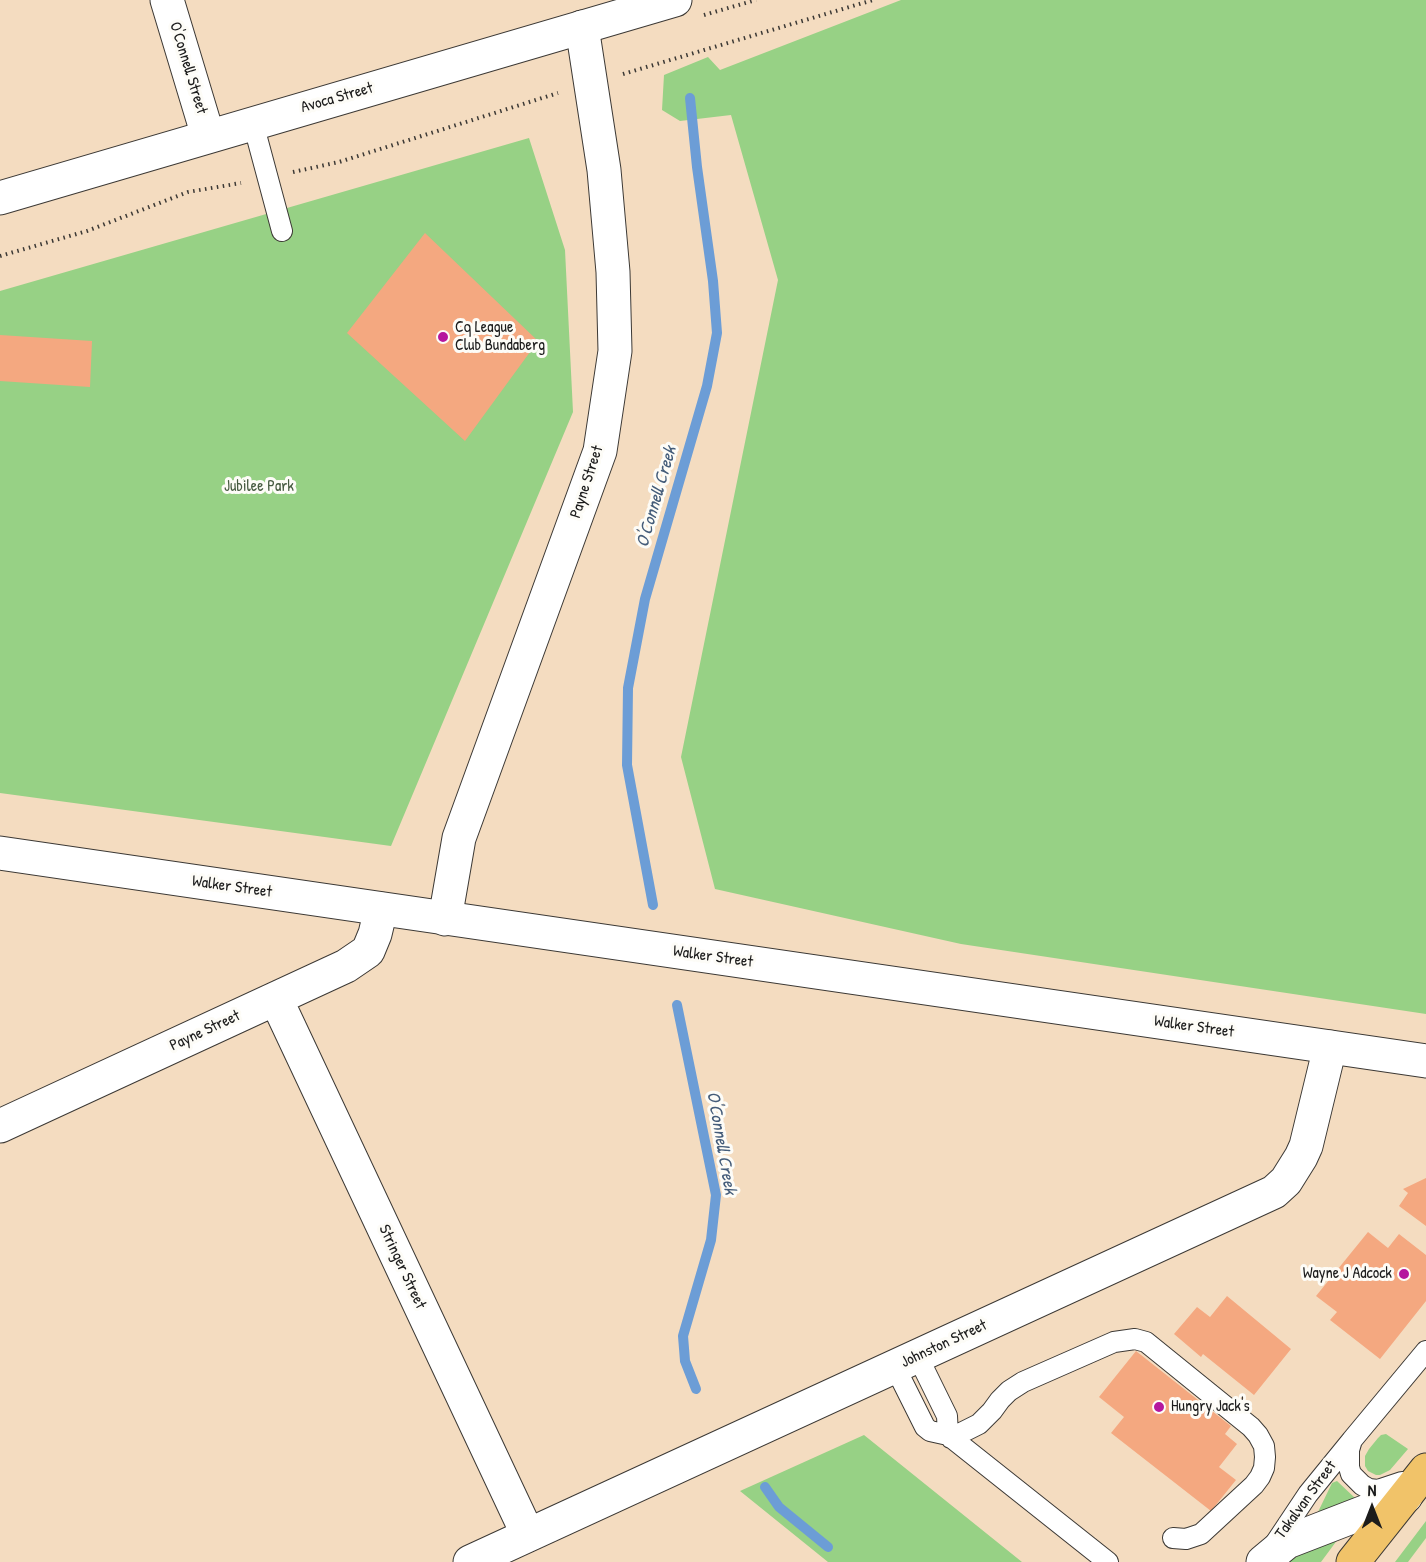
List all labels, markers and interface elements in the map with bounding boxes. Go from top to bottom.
street label: O'Connell Street [165,20,211,116]
street label: Avoca Street [299,79,375,117]
place label: Cq League Club Bundaberg [455,318,545,356]
marker: Cq League Club Bundaberg [436,330,450,344]
street label: Payne Street [566,443,608,521]
water label: O'Connell Creek [632,444,682,550]
park label: Jubilee Park [224,477,294,497]
street label: Walker Street [191,872,273,902]
street label: Walker Street [672,942,754,972]
street label: Payne Street [167,1006,243,1056]
street label: Walker Street [1153,1012,1235,1042]
water label: O'Connell Creek [701,1090,741,1196]
street label: Stringer Street [374,1222,430,1312]
place label: Wayne J Adcock [1303,1264,1392,1284]
marker: Wayne J Adcock [1397,1267,1411,1281]
street label: Johnston Street [898,1316,990,1372]
place label: Hungry Jack's [1171,1397,1250,1417]
marker: Hungry Jack's [1152,1400,1166,1414]
street label: Takalvan Street [1271,1457,1341,1543]
north arrow [1342,1478,1402,1538]
text: N [1368,1479,1376,1501]

